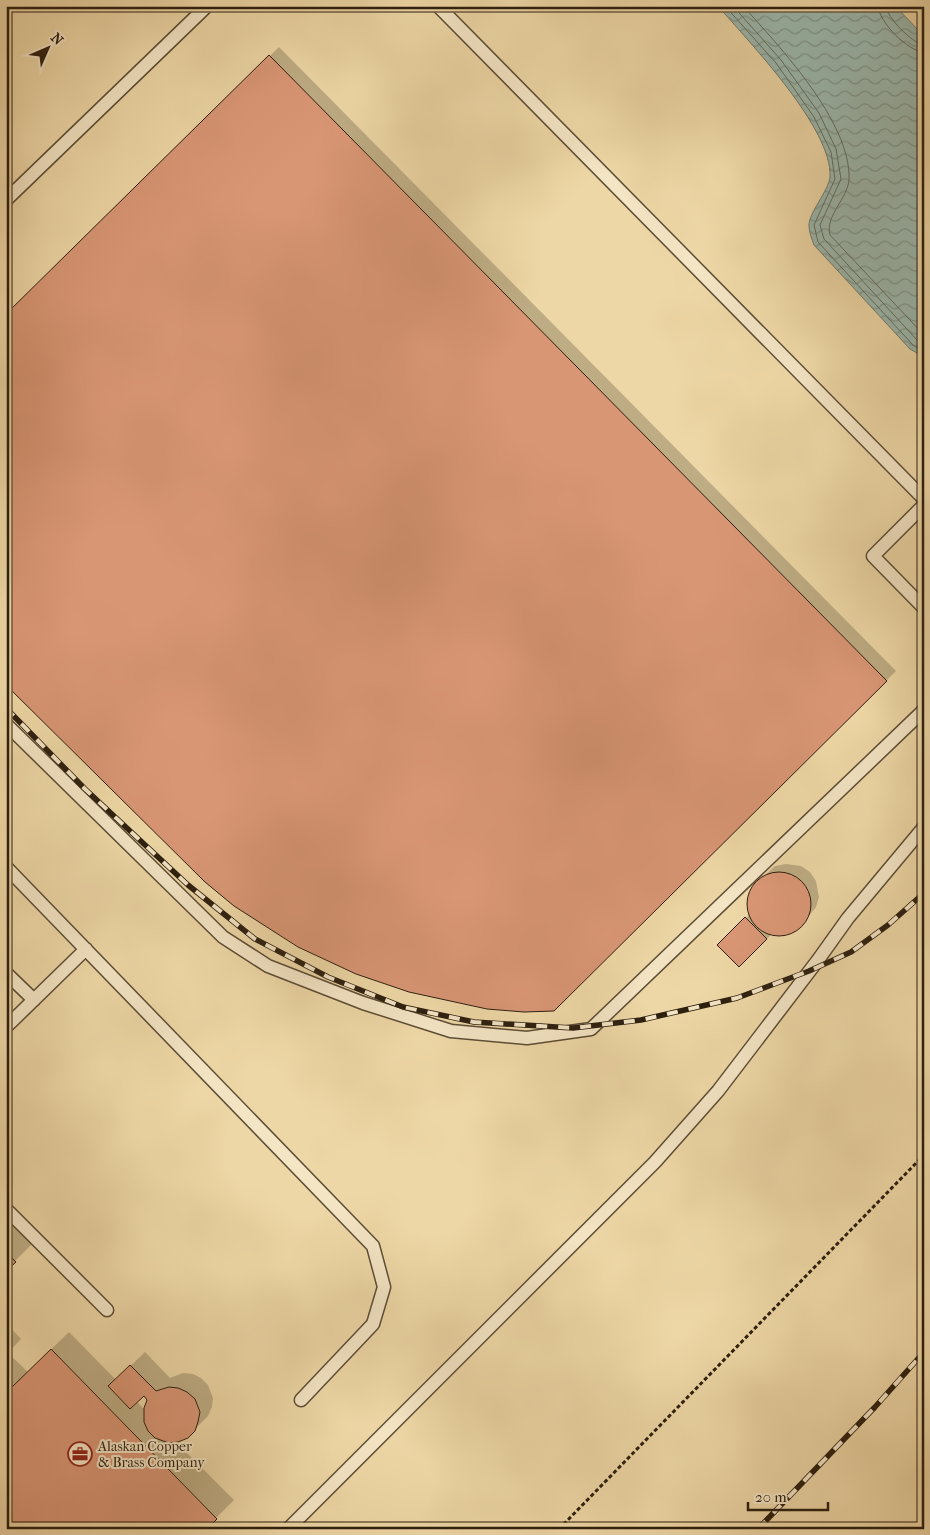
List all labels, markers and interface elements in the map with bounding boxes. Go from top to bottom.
north arrow [22,22,72,72]
text: N [47,29,67,49]
place label: Alaskan Copper & Brass Company [97,1438,205,1471]
office icon: Alaskan Copper & Brass Company [67,1441,93,1467]
scale bar [748,1480,828,1512]
text: 20 m [755,1488,787,1506]

